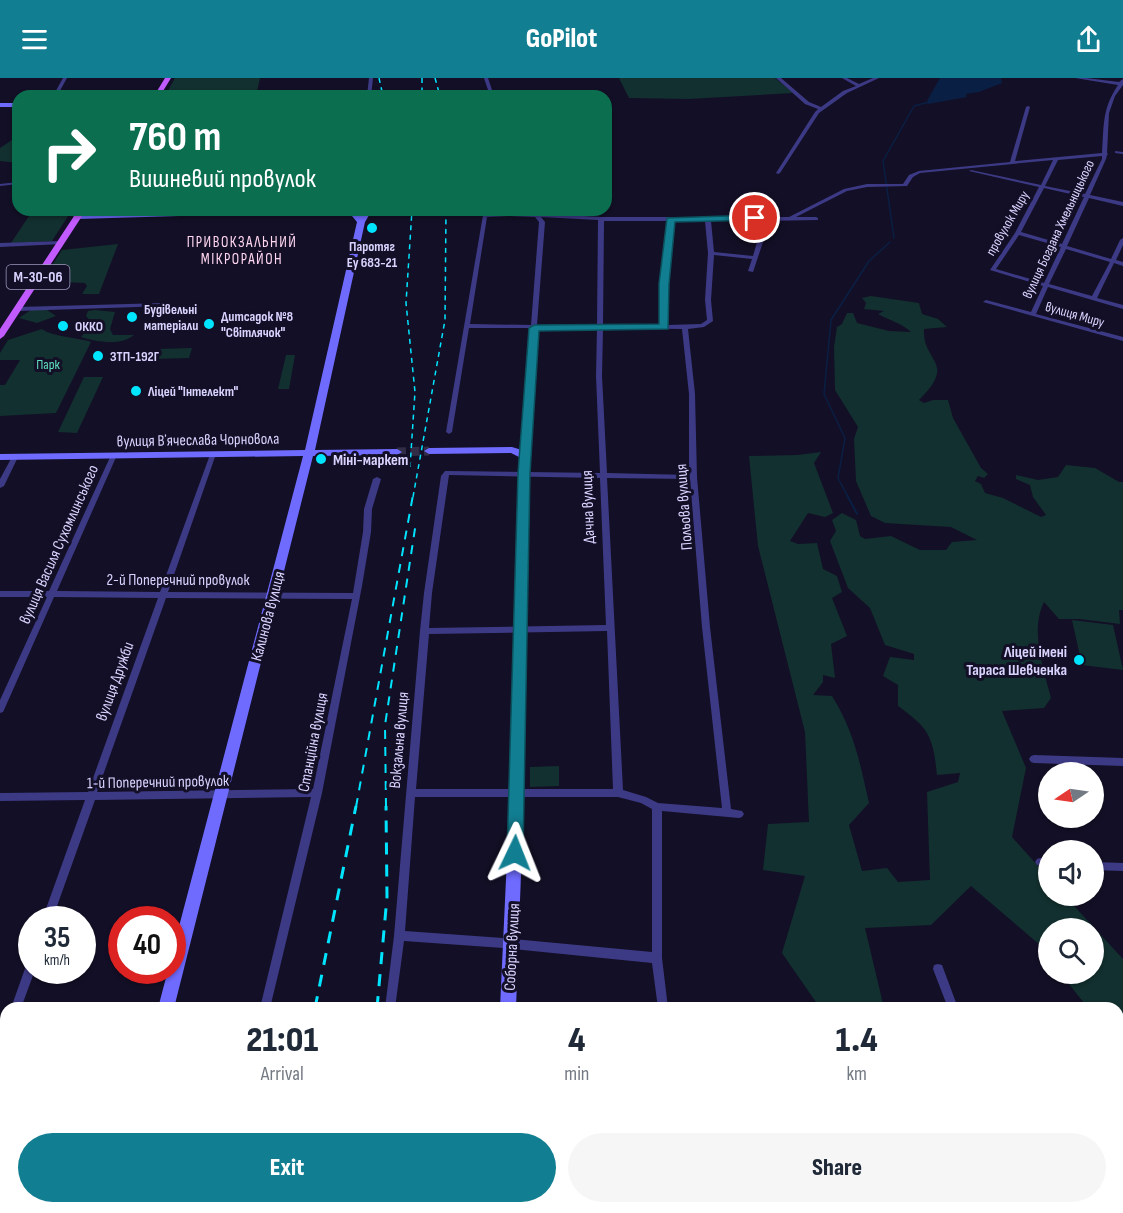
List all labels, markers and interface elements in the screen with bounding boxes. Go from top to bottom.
icon: menu [18,23,51,56]
text: GoPilot [526,23,597,55]
icon: share [1072,23,1105,56]
text: 760 m [129,112,221,163]
icon: right [30,114,108,192]
street label: вулиця Богдана Хмельницького [1019,157,1098,301]
text: Вишневий провулок [129,163,316,195]
street label: провулок Миру [982,187,1033,259]
pin [729,192,780,243]
icon: arrive [738,201,771,234]
marker: Паротяг Еу 683-21 [365,221,379,235]
district label: ПРИВОКЗАЛЬНИЙ МІКРОРАЙОН [187,233,297,269]
place label: Паротяг Еу 683-21 [347,238,398,271]
road number: М-30-06 [6,265,70,289]
street label: вулиця Миру [1043,298,1107,331]
place label: Будівельні матеріали [144,301,198,334]
place label: Дитсадок №8 "Світлячок" [221,308,294,341]
marker: Будівельні матеріали [125,310,139,324]
marker: Дитсадок №8 "Світлячок" [202,317,216,331]
place label: ОККО [75,318,103,335]
marker: ОККО [56,319,70,333]
place label: ЗТП-192Г [110,348,160,365]
marker: ЗТП-192Г [91,349,105,363]
park label: Парк [36,356,60,373]
place label: Ліцей "Інтелект" [147,383,239,400]
marker: Ліцей "Інтелект" [129,384,143,398]
street label: вулиця Вʼячеслава Чорновола [117,430,279,451]
place label: Міні-маркет [333,451,408,470]
marker: Міні-маркет [314,452,328,466]
street label: вулиця Василя Сухомлинського [16,462,103,627]
street label: Польова вулиця [672,463,697,551]
street label: Дачна вулиця [578,470,599,544]
street label: Калинова вулиця [247,569,290,663]
street label: 2-й Поперечний провулок [106,571,250,590]
street label: вулиця Дружби [92,639,139,724]
place label: Ліцей імені Тараса Шевченка [966,643,1067,680]
marker: Ліцей імені Тараса Шевченка [1072,653,1086,667]
street label: Станційна вулиця [295,691,332,793]
street label: Вокзальна вулиця [386,691,413,789]
north arrow [1038,762,1104,828]
map controls [1038,762,1104,984]
street label: 1-й Поперечний провулок [87,772,230,793]
position arrow [483,821,547,885]
button: sound [1038,840,1104,906]
street label: Соборна вулиця [501,903,524,991]
speed limit sign: 40 [108,906,186,984]
button: search [1038,918,1104,984]
text: 35 [44,920,70,956]
text: km/h [44,951,70,970]
text: 21:01 [246,1019,318,1062]
text: 4 [568,1019,586,1062]
text: 1.4 [836,1019,878,1062]
text: Arrival [261,1062,304,1086]
text: min [564,1062,589,1086]
text: km [846,1062,867,1086]
button: Exit [18,1133,556,1202]
button: Share [568,1133,1106,1202]

